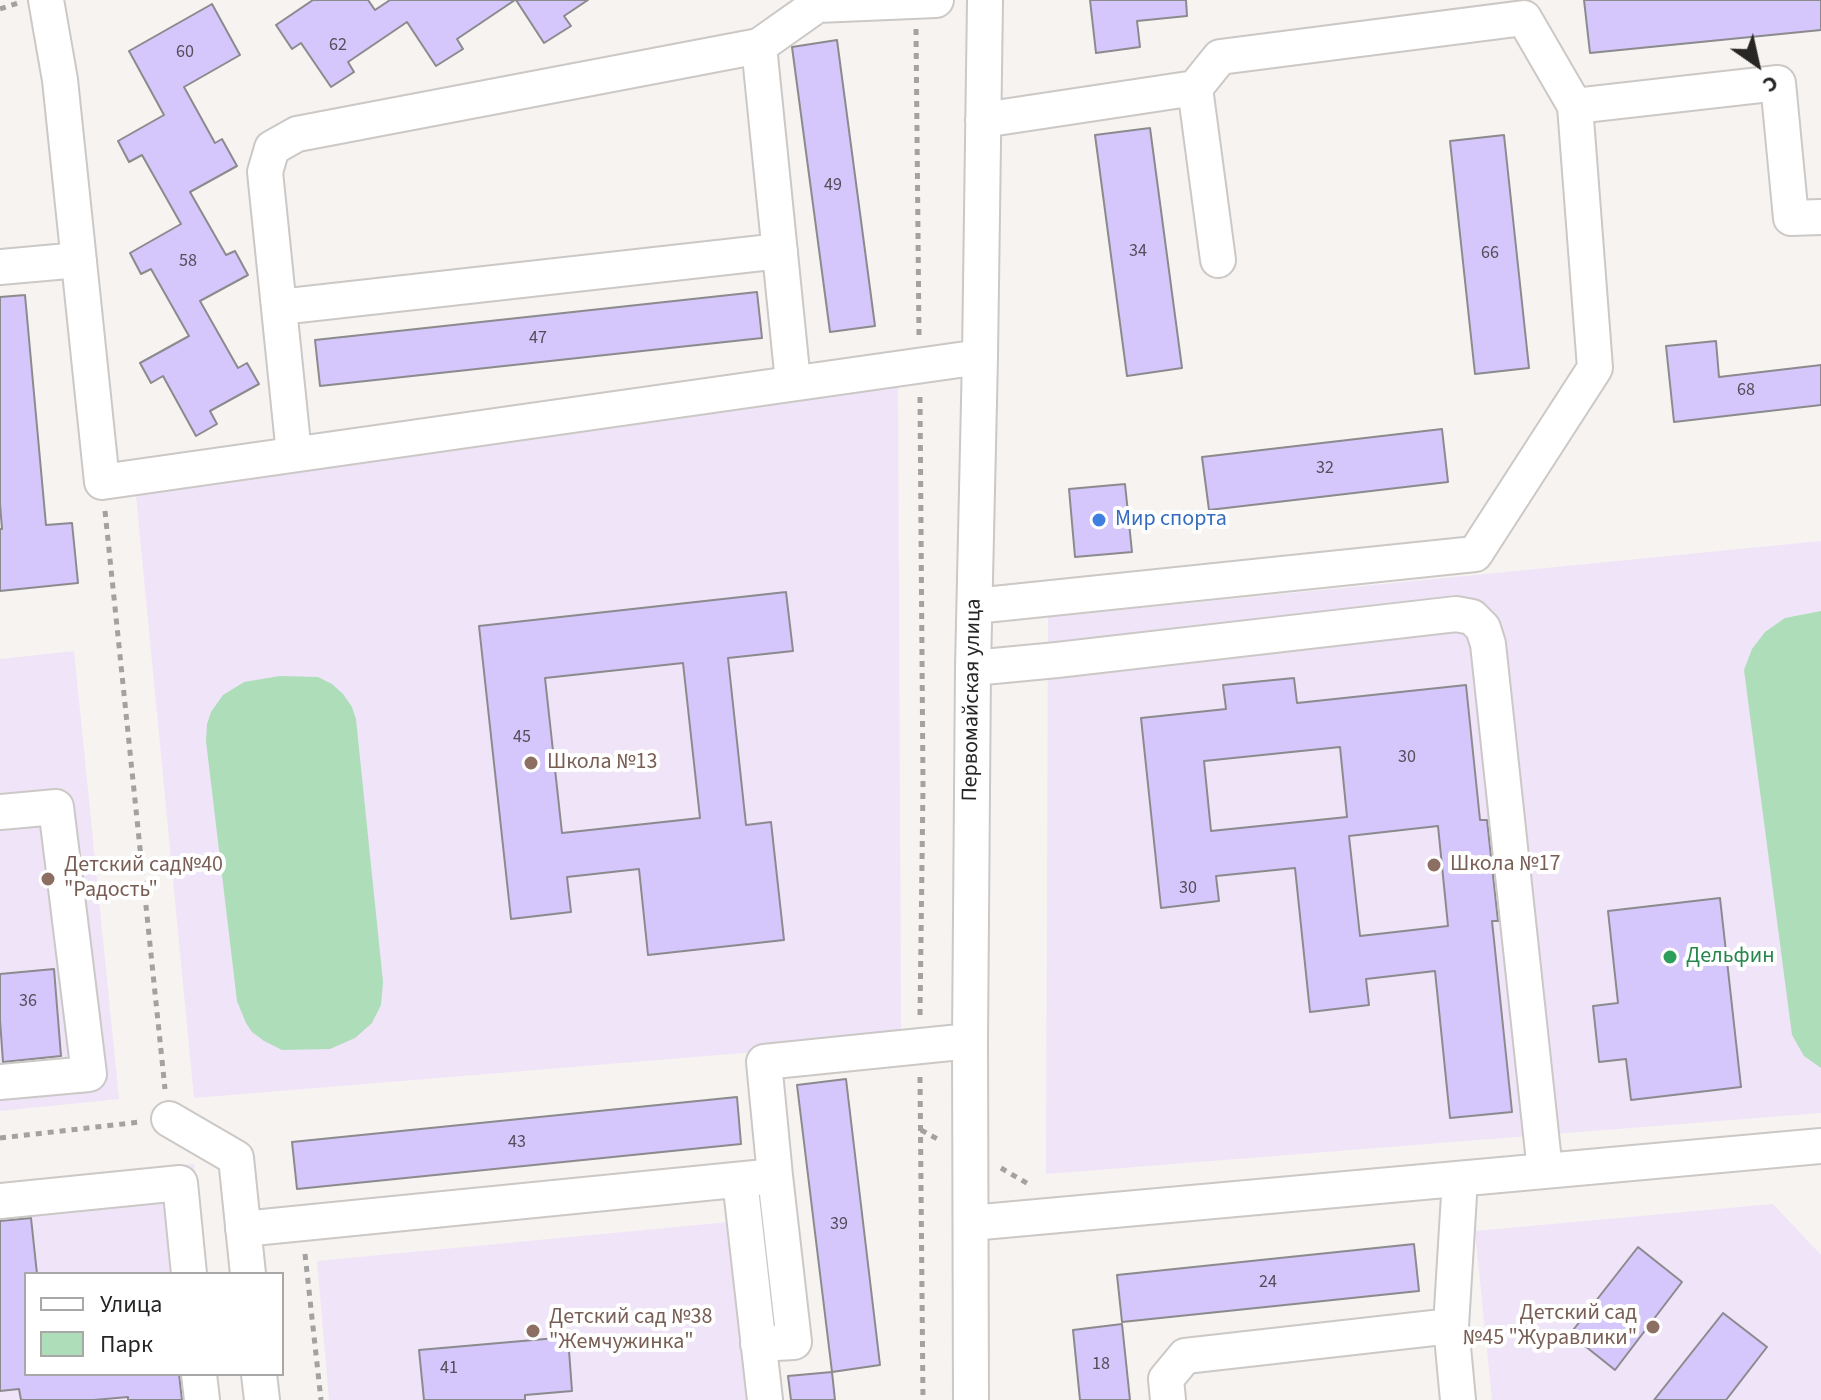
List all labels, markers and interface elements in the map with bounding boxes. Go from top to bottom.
north arrow [1717,24,1797,104]
house number: 62 [329,35,347,57]
house number: 60 [176,42,194,64]
text: С [1756,67,1785,101]
house number: 49 [824,175,842,197]
house number: 34 [1129,241,1147,263]
house number: 66 [1481,243,1499,265]
house number: 58 [179,251,197,273]
house number: 47 [529,328,547,350]
house number: 68 [1737,380,1755,402]
house number: 32 [1316,458,1334,480]
place label: Мир спорта [1115,507,1227,533]
marker: Мир спорта [1090,511,1108,529]
street label: Первомайская улица [958,598,988,802]
house number: 45 [513,727,531,749]
house number: 30 [1398,747,1416,769]
place label: Школа №13 [547,750,657,776]
marker: Школа №13 [522,754,540,772]
place label: Школа №17 [1450,852,1560,878]
place label: Детский сад№40 "Радость" [64,853,223,904]
marker: Школа №17 [1425,856,1443,874]
marker: Детский сад№40 "Радость" [39,870,57,888]
house number: 30 [1179,878,1197,900]
place label: Дельфин [1686,944,1775,970]
marker: Дельфин [1661,948,1679,966]
house number: 36 [19,991,37,1013]
house number: 43 [508,1132,526,1154]
house number: 39 [830,1214,848,1236]
legend [24,1272,284,1376]
house number: 24 [1259,1272,1277,1294]
text: Улица [100,1287,162,1322]
place label: Детский сад №45 "Журавлики" [1463,1301,1637,1352]
place label: Детский сад №38 "Жемчужинка" [549,1305,712,1356]
marker: Детский сад №45 "Журавлики" [1644,1318,1662,1336]
marker: Детский сад №38 "Жемчужинка" [524,1322,542,1340]
text: Парк [100,1327,153,1362]
house number: 18 [1092,1354,1110,1376]
house number: 41 [440,1358,458,1380]

